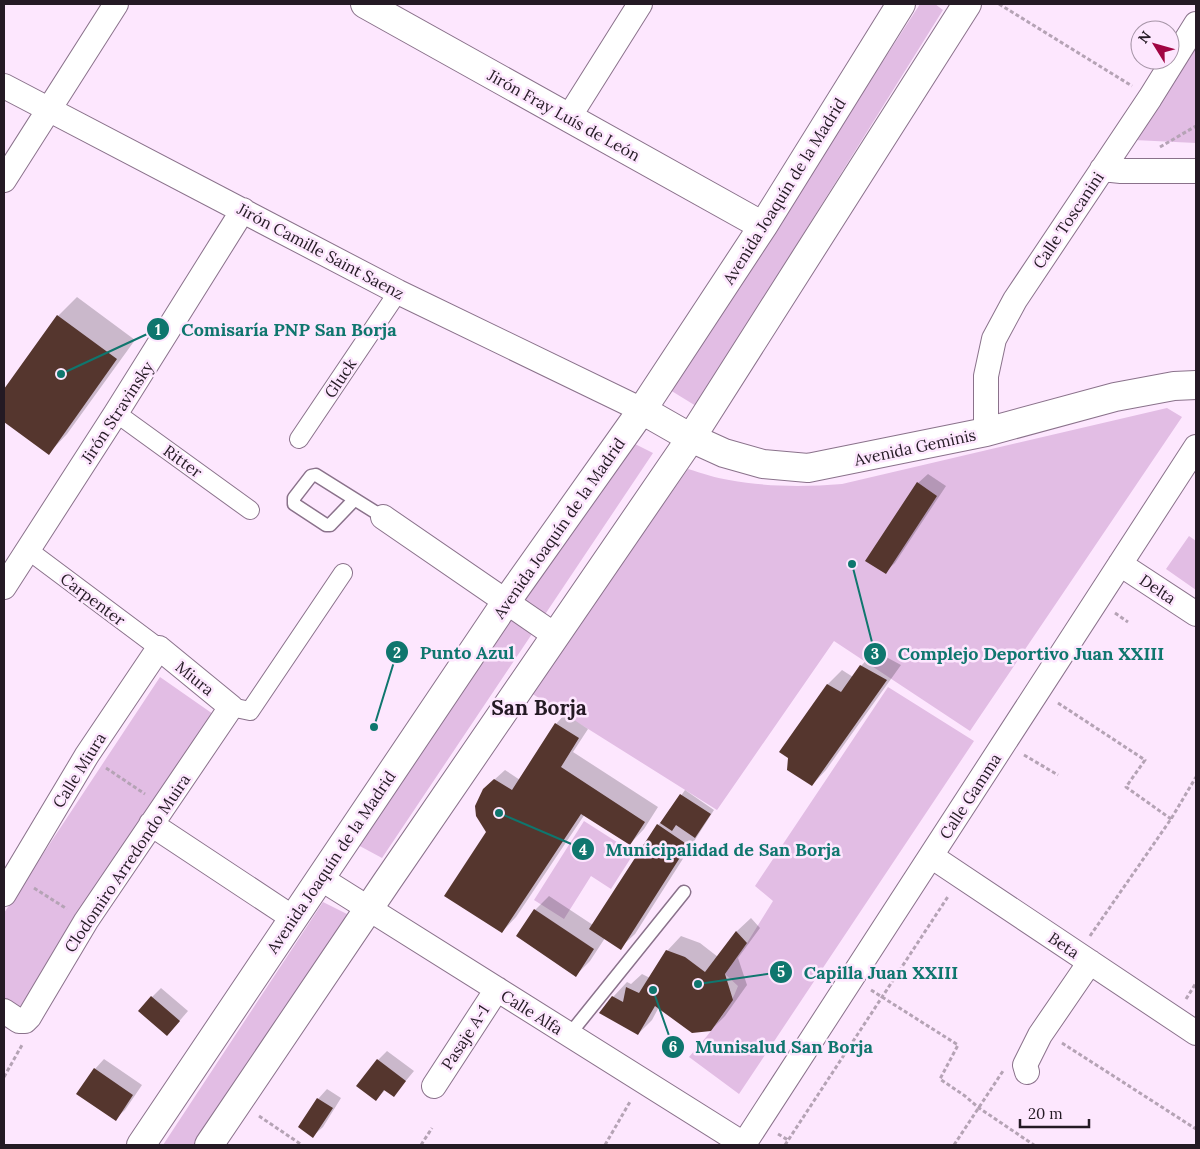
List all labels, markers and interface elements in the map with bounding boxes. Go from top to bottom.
north arrow [1130,20,1180,70]
text: N [1134,27,1155,47]
street label: Jirón Fray Luís de León [483,64,644,165]
street label: Avenida Joaquín de la Madrid [718,94,850,289]
street label: Calle Toscanini [1028,168,1108,272]
street label: Jirón Camille Saint Saenz [233,198,408,304]
callout: Comisaría PNP San Borja [146,313,406,346]
text: Comisaría PNP San Borja [181,318,397,341]
text: 1 [155,320,161,339]
street label: Gluck [320,354,361,401]
street label: Jirón Stravinsky [76,357,158,468]
street label: Avenida Geminis [851,424,978,470]
street label: Avenida Joaquín de la Madrid [488,433,629,623]
street label: Ritter [160,440,206,482]
street label: Carpenter [57,568,129,630]
street label: Delta [1136,570,1180,608]
callout: Punto Azul [384,636,524,669]
callout: Complejo Deportivo Juan XXIII [862,637,1174,670]
text: Punto Azul [420,641,515,664]
text: Complejo Deportivo Juan XXIII [898,642,1164,665]
text: 2 [393,643,401,662]
text: 3 [871,644,879,663]
street label: Miura [172,656,218,700]
district label: San Borja [491,694,587,721]
street label: Calle Miura [48,729,110,811]
street label: Calle Gamma [935,749,1005,843]
street label: Avenida Joaquín de la Madrid [262,767,400,958]
street label: Clodomiro Arredondo Muira [60,770,194,956]
callout: Municipalidad de San Borja [570,833,851,866]
text: Municipalidad de San Borja [605,838,841,861]
text: 4 [579,840,587,859]
street label: Beta [1045,927,1083,963]
callout: Capilla Juan XXIII [769,956,968,989]
text: Capilla Juan XXIII [804,961,958,984]
text: 5 [777,962,785,981]
street label: Calle Alfa [497,985,567,1039]
street label: Pasaje A-1 [437,1001,493,1073]
callout: Munisalud San Borja [660,1030,883,1063]
text: Munisalud San Borja [695,1035,874,1058]
text: 6 [669,1037,677,1056]
scale bar [1020,1096,1089,1128]
text: 20 m [1028,1104,1063,1123]

